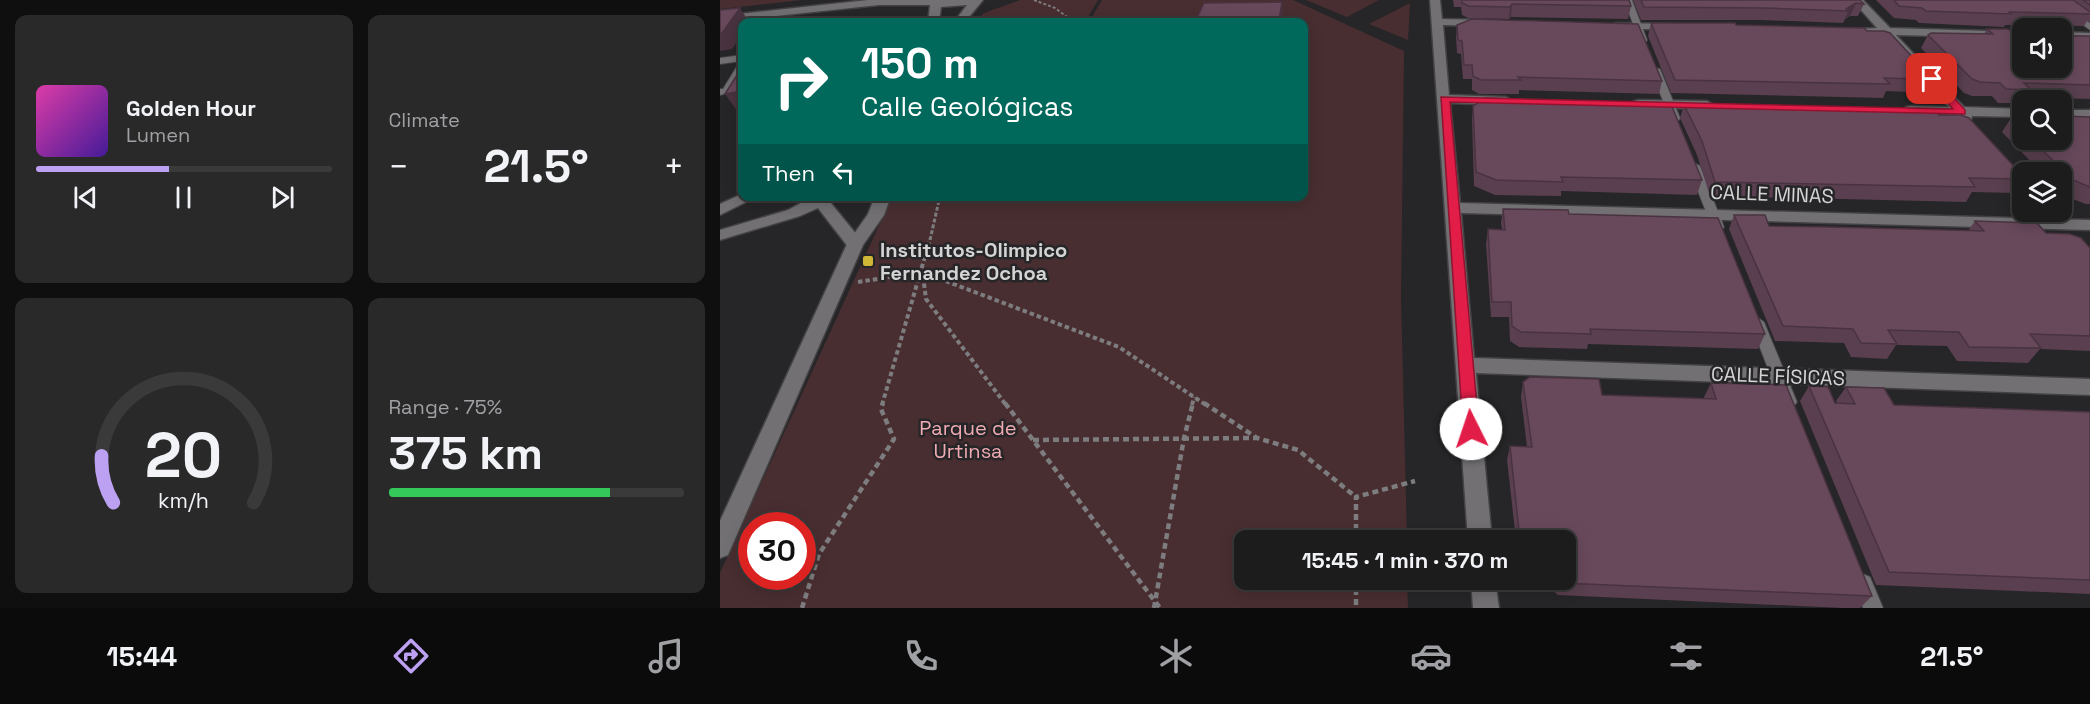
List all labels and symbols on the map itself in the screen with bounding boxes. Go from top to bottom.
pin [1906,53,1957,104]
street label: CALLE MINAS [1710,179,1834,209]
place label: Institutos-Olimpico Fernandez Ochoa [880,237,1067,286]
marker: Institutos-Olimpico Fernandez Ochoa [861,254,875,268]
street label: CALLE FÍSICAS [1711,361,1845,391]
position arrow [1439,397,1503,461]
park label: Parque de Urtinsa [919,415,1017,464]
speed limit sign: 30 [738,512,816,590]

